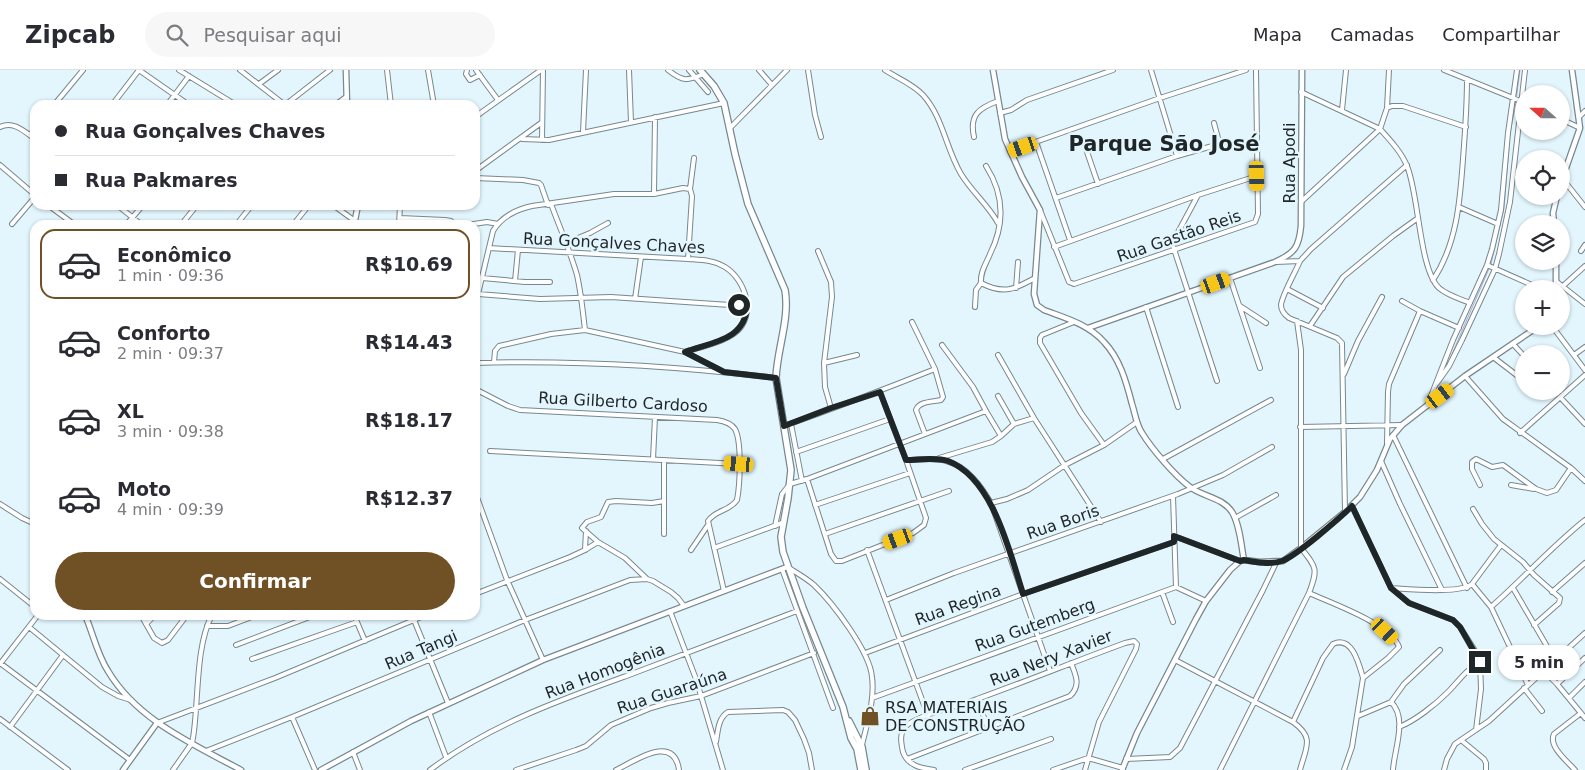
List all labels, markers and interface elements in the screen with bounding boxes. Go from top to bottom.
search box [145,12,495,57]
text: Zipcab [25,21,115,49]
icon: search [163,21,191,49]
text: Pesquisar aqui [203,24,342,46]
text: Mapa [1253,24,1302,45]
text: Camadas [1330,24,1414,45]
text: Compartilhar [1442,24,1560,45]
north arrow [1515,85,1570,140]
map controls [1515,85,1570,400]
text: Rua Gonçalves Chaves [85,120,325,142]
street label: Rua Apodi [1280,123,1299,203]
district label: Parque São José [1069,132,1259,156]
car [1006,135,1039,159]
button: locate [1515,150,1570,205]
car [1248,161,1265,191]
text: Rua Pakmares [85,169,238,191]
street label: Rua Gastão Reis [1114,206,1244,266]
button: layers [1515,215,1570,270]
street label: Rua Gonçalves Chaves [522,229,706,257]
icon: car [57,242,102,287]
text: Econômico [117,244,232,266]
text: R$10.69 [365,253,453,275]
text: 1 min · 09:36 [117,266,224,285]
car [1199,271,1232,295]
button: + [1515,280,1570,335]
route start [728,294,750,316]
icon: car [57,320,102,365]
text: Conforto [117,322,210,344]
text: R$14.43 [365,331,453,353]
text: 2 min · 09:37 [117,344,224,363]
button: − [1515,345,1570,400]
car [1423,381,1456,411]
street label: Rua Gilberto Cardoso [538,388,708,416]
icon: car [57,398,102,443]
text: XL [117,400,144,422]
text: R$18.17 [365,409,453,431]
text: 3 min · 09:38 [117,422,224,441]
car [723,455,754,473]
icon: car [57,476,102,521]
text: Moto [117,478,171,500]
text: R$12.37 [365,487,453,509]
text: 4 min · 09:39 [117,500,224,519]
street label: Rua Boris [1024,501,1102,543]
car [881,527,914,551]
button: Confirmar [55,552,455,610]
street label: Rua Regina [912,581,1004,629]
street label: Rua Gutemberg [972,595,1098,655]
car [1368,615,1401,647]
street label: Rua Tangi [382,626,460,674]
street label: Rua Nery Xavier [987,626,1115,690]
street label: Rua Homogênia [542,639,668,703]
callout: 5 min [1498,644,1580,680]
route end [1469,651,1491,673]
text: 5 min [1514,653,1564,672]
street label: Rua Guaraúna [615,664,729,718]
place label: RSA MATERIAIS DE CONSTRUÇÃO [885,698,1025,735]
shop icon: RSA MATERIAIS DE CONSTRUÇÃO [859,705,881,727]

